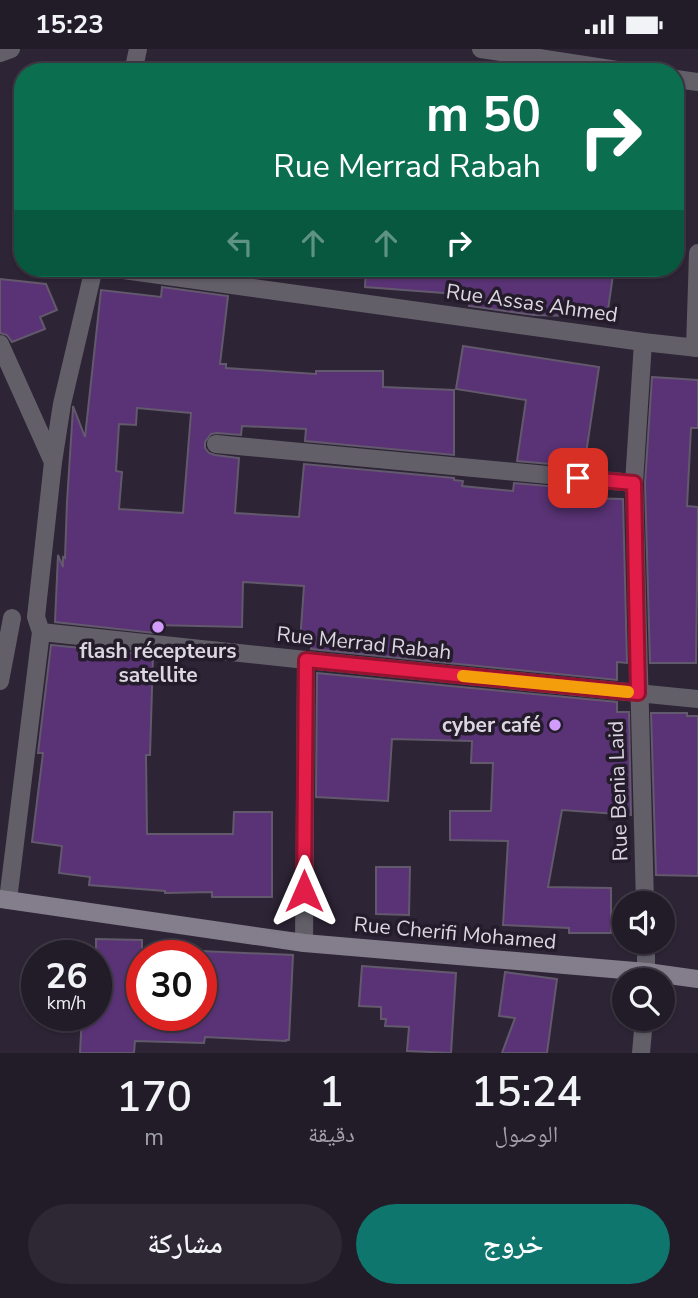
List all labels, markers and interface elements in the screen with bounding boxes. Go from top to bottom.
text: 15:23 [35,7,104,42]
text: 50 m [426,81,541,148]
icon: right [565,91,656,182]
text: Rue Merrad Rabah [273,145,541,188]
icon: left [221,224,259,262]
icon: ahead [294,224,332,262]
icon: ahead [367,224,405,262]
icon: right [440,224,478,262]
street label: Rue Assas Ahmed [444,277,620,329]
pin [548,448,608,508]
icon: arrive [559,459,597,497]
marker: flash récepteurs satellite [150,619,166,635]
street label: Rue Merrad Rabah [275,620,453,666]
place label: flash récepteurs satellite [80,637,236,689]
place label: cyber café [442,711,541,739]
marker: cyber café [547,717,563,733]
street label: Rue Benia Laid [602,720,634,862]
position arrow [267,854,341,928]
map controls [612,891,675,1031]
button: sound [612,891,675,954]
street label: Rue Cherifi Mohamed [353,910,557,956]
speed limit sign: 30 [126,940,217,1031]
text: 26 [45,953,88,1000]
button: search [612,968,675,1031]
text: km/h [47,991,86,1015]
text: 1 [319,1064,344,1121]
text: 15:24 [471,1064,582,1121]
text: 170 [116,1069,192,1126]
text: دقيقة [308,1119,355,1150]
text: الوصول [495,1119,558,1150]
text: m [144,1122,164,1153]
button: مشاركة [28,1204,342,1284]
button: خروج [356,1204,670,1284]

